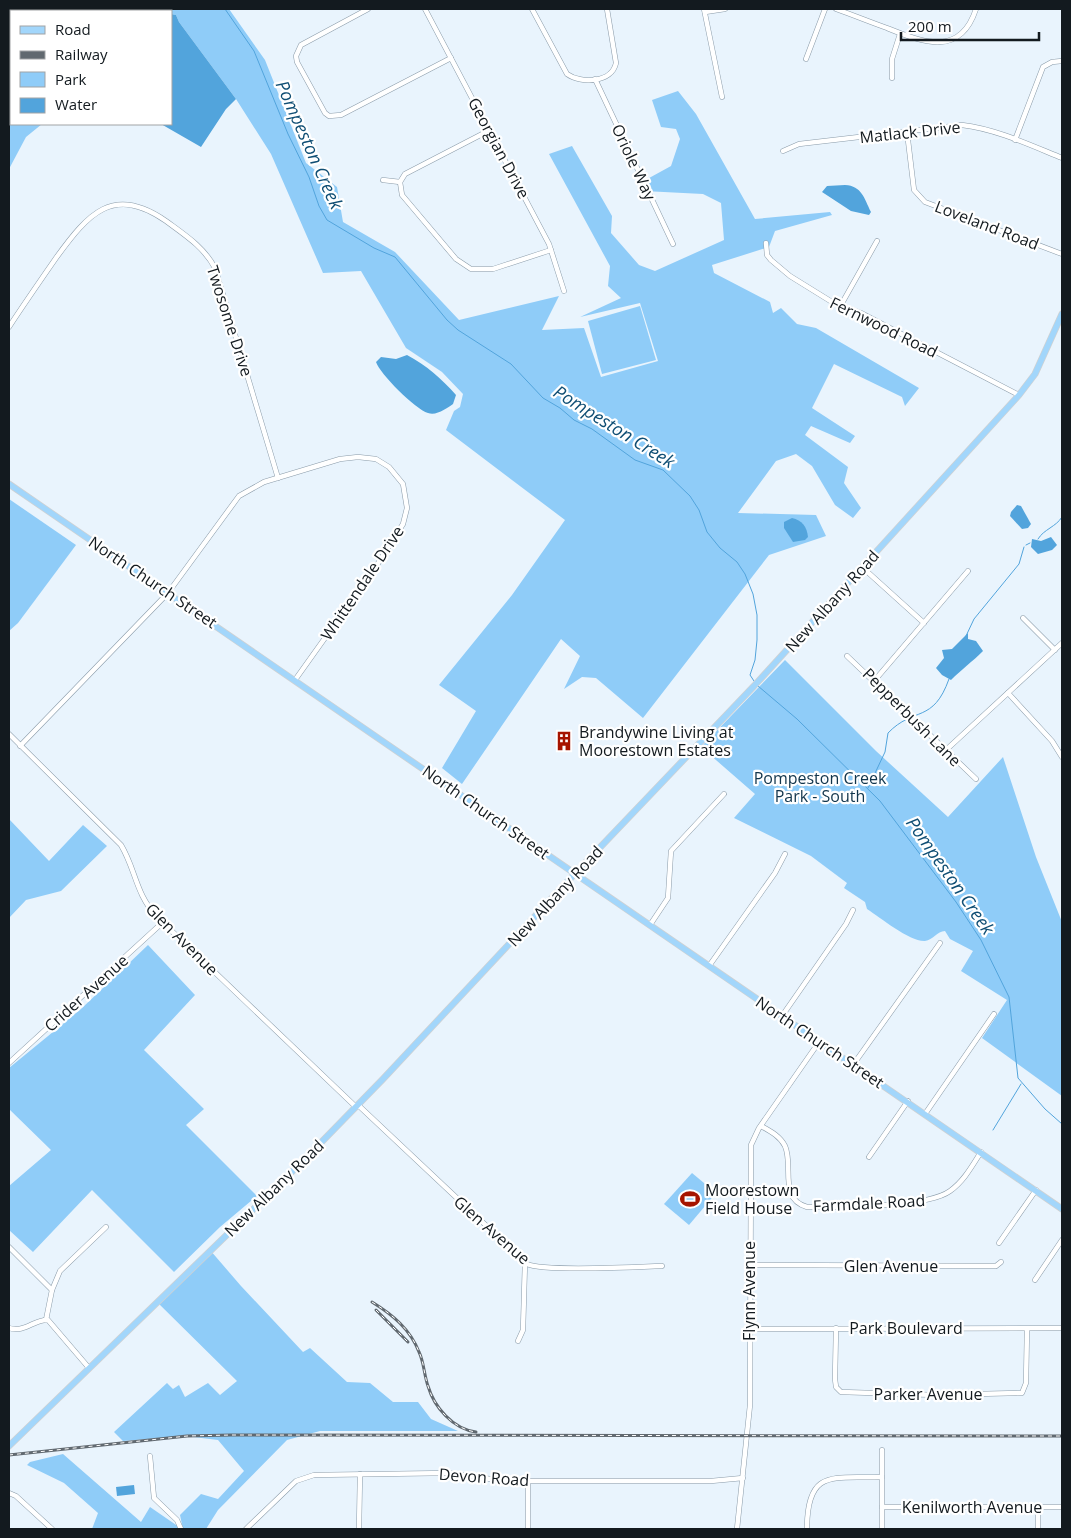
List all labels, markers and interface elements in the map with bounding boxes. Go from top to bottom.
legend [10,10,172,125]
scale bar [901,10,1038,42]
text: 200 m [908,16,952,36]
text: Road [55,19,91,39]
text: Railway [55,44,108,64]
text: Park [55,69,86,89]
water label: Pompeston Creek [271,76,350,214]
text: Water [55,94,97,114]
street label: Georgian Drive [463,94,535,202]
street label: Matlack Drive [858,116,962,148]
street label: Oriole Way [607,120,662,204]
street label: Loveland Road [932,195,1042,255]
street label: Twosome Drive [202,263,258,379]
street label: Fernwood Road [826,291,942,363]
water label: Pompeston Creek [549,379,681,474]
street label: Whittendale Drive [315,521,409,645]
street label: North Church Street [84,531,222,633]
street label: New Albany Road [780,545,884,657]
street label: Pepperbush Lane [858,663,966,771]
place label: Brandywine Living at Moorestown Estates [579,721,734,761]
building icon: Brandywine Living at Moorestown Estates [553,730,575,752]
street label: North Church Street [418,760,554,864]
park label: Pompeston Creek Park - South [754,767,887,807]
water label: Pompeston Creek [901,812,1001,940]
street label: New Albany Road [502,841,608,951]
street label: Glen Avenue [141,898,223,980]
street label: Crider Avenue [39,949,133,1037]
street label: North Church Street [751,991,889,1093]
street label: New Albany Road [219,1135,329,1241]
place label: Moorestown Field House [705,1179,799,1219]
sports icon: Moorestown Field House [679,1188,701,1210]
street label: Farmdale Road [812,1189,926,1217]
street label: Glen Avenue [449,1191,535,1269]
street label: Flynn Avenue [738,1241,760,1341]
street label: Glen Avenue [844,1255,938,1277]
street label: Park Boulevard [849,1317,963,1339]
street label: Parker Avenue [874,1383,982,1405]
street label: Devon Road [438,1463,530,1491]
street label: Kenilworth Avenue [902,1496,1042,1518]

